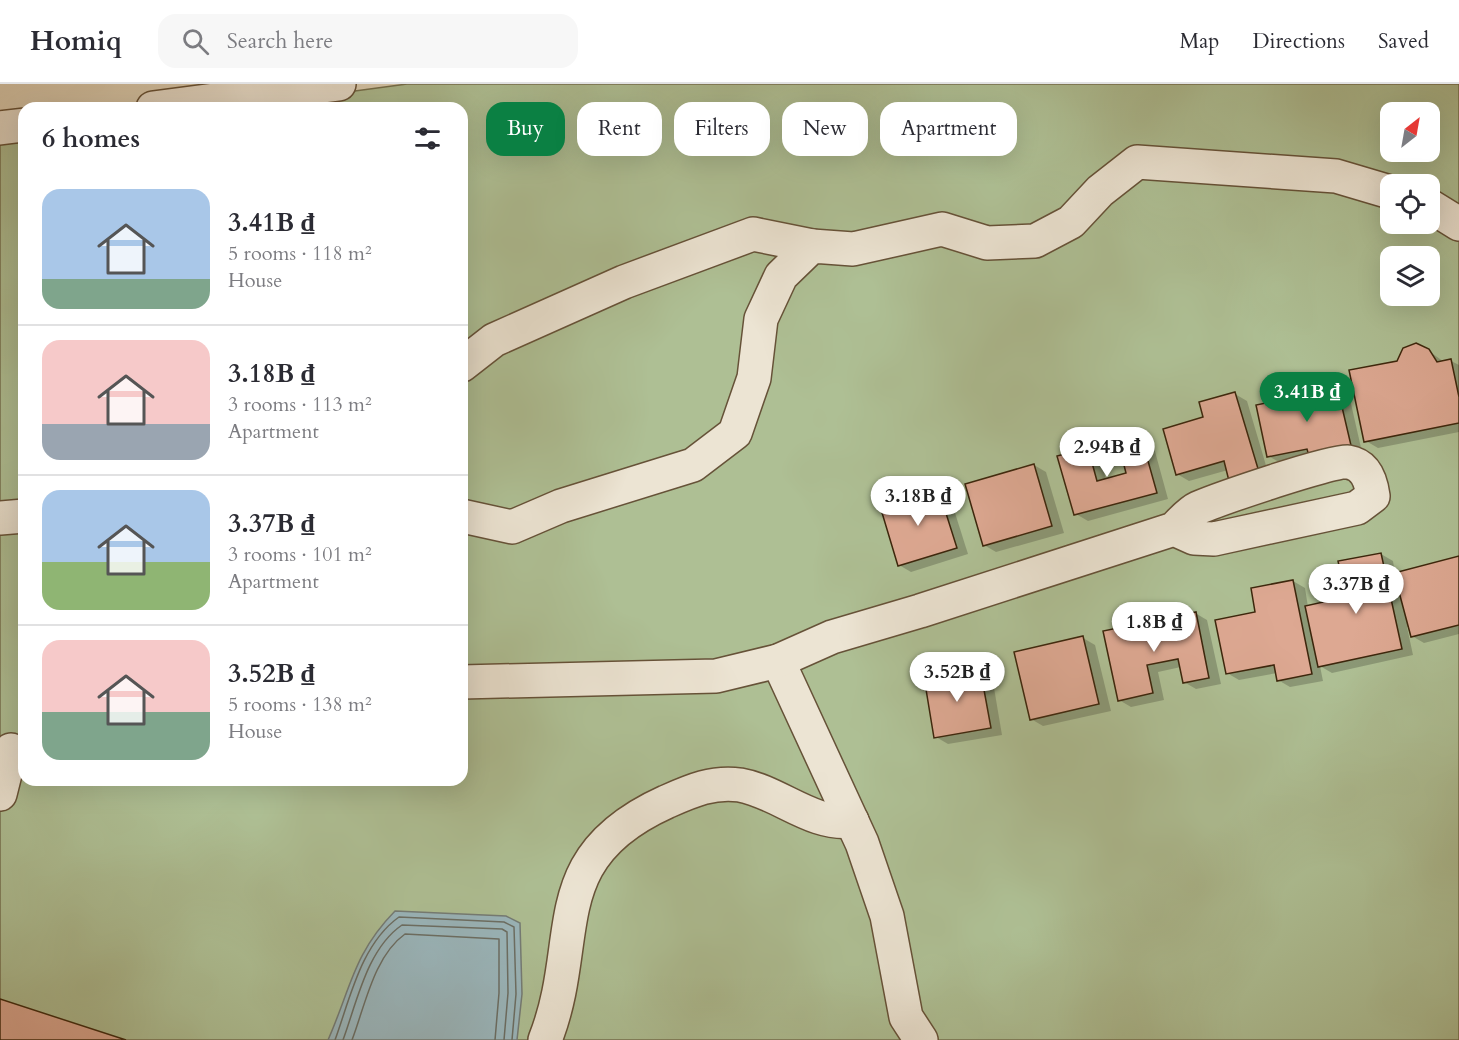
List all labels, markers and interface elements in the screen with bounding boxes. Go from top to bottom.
search box [158,14,578,68]
text: Homiq [30,22,122,60]
icon: search [179,25,212,58]
text: Search here [227,26,333,56]
text: Map [1179,27,1219,56]
text: Directions [1252,27,1345,56]
text: Saved [1378,27,1429,56]
chip: Buy [486,102,565,156]
chip: Rent [577,102,662,156]
chip: Filters [674,102,770,156]
chip: New [782,102,868,156]
chip: Apartment [880,102,1017,156]
north arrow [1380,102,1440,162]
map controls [1380,102,1440,306]
text: 6 homes [42,121,140,156]
icon: filters [411,122,444,155]
button: locate [1380,174,1440,234]
text: 3.41B ₫ [228,205,315,240]
icon: home [90,213,162,285]
text: 5 rooms · 118 m² [228,240,372,267]
button: layers [1380,246,1440,306]
text: House [228,267,282,294]
text: 3.18B ₫ [228,356,315,391]
icon: home [90,364,162,436]
pin: 3.41B ₫ [1252,372,1362,423]
text: 3.41B ₫ [1274,378,1340,405]
text: 3 rooms · 113 m² [228,391,372,418]
text: Apartment [228,418,319,445]
pin: 2.94B ₫ [1052,427,1162,478]
text: 2.94B ₫ [1074,433,1140,460]
pin: 3.18B ₫ [863,476,973,527]
text: 3.18B ₫ [885,482,951,509]
text: 3.37B ₫ [228,506,315,541]
icon: home [90,514,162,586]
text: 3 rooms · 101 m² [228,541,372,568]
pin: 3.37B ₫ [1301,564,1411,615]
text: Apartment [228,568,319,595]
text: 3.37B ₫ [1323,570,1389,597]
pin: 1.8B ₫ [1105,602,1203,653]
text: 1.8B ₫ [1126,608,1182,635]
pin: 3.52B ₫ [902,652,1012,703]
text: 3.52B ₫ [228,656,315,691]
text: 3.52B ₫ [924,658,990,685]
icon: home [90,664,162,736]
text: 5 rooms · 138 m² [228,691,372,718]
text: House [228,718,282,745]

